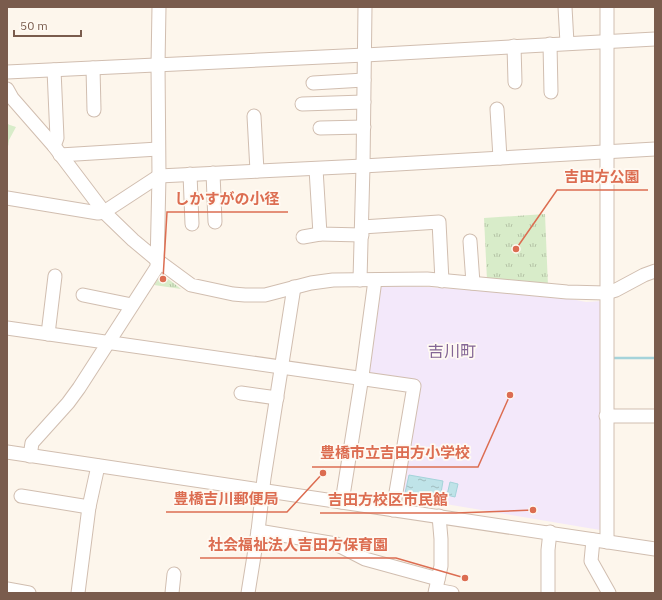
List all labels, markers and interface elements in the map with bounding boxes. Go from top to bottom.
scale bar [14,12,81,38]
text: 50 m [20,18,48,33]
callout: 吉田方公園 [557,163,648,190]
text: 吉田方公園 [564,167,640,186]
callout: しかすがの小径 [167,185,288,212]
text: しかすがの小径 [174,189,280,208]
district label: 吉川町 [428,341,476,361]
callout: 豊橋市立吉田方小学校 [312,440,478,467]
text: 豊橋市立吉田方小学校 [320,443,470,462]
callout: 豊橋吉川郵便局 [166,485,287,512]
callout: 吉田方校区市民館 [320,486,456,513]
text: 豊橋吉川郵便局 [173,489,279,508]
text: 吉田方校区市民館 [328,490,448,509]
callout: 社会福祉法人吉田方保育園 [200,531,396,558]
text: 社会福祉法人吉田方保育園 [208,535,388,554]

